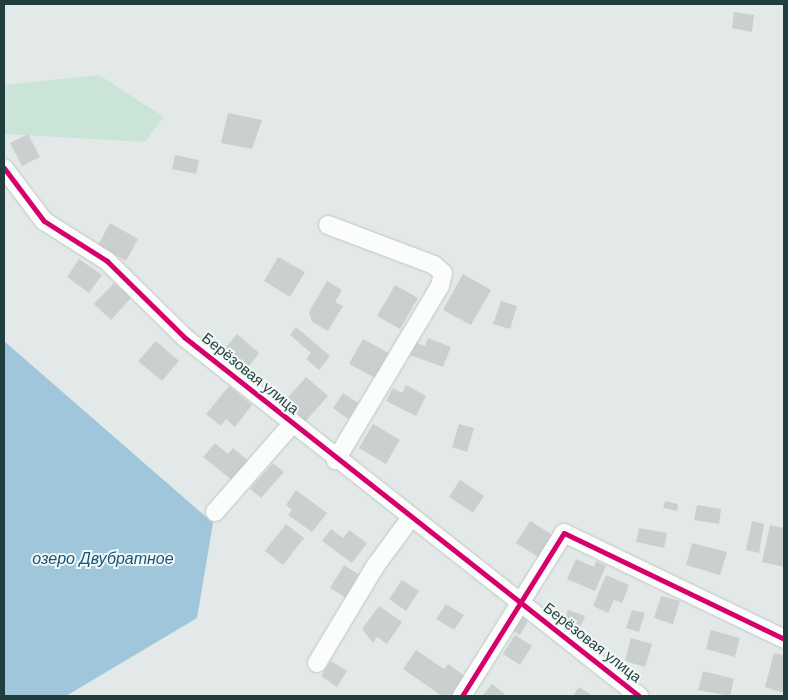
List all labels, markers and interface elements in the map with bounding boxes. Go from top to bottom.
street label: Берёзовая улица [198,329,302,419]
water label: озеро Двубратное [32,549,174,569]
street label: Берёзовая улица [539,599,645,687]

